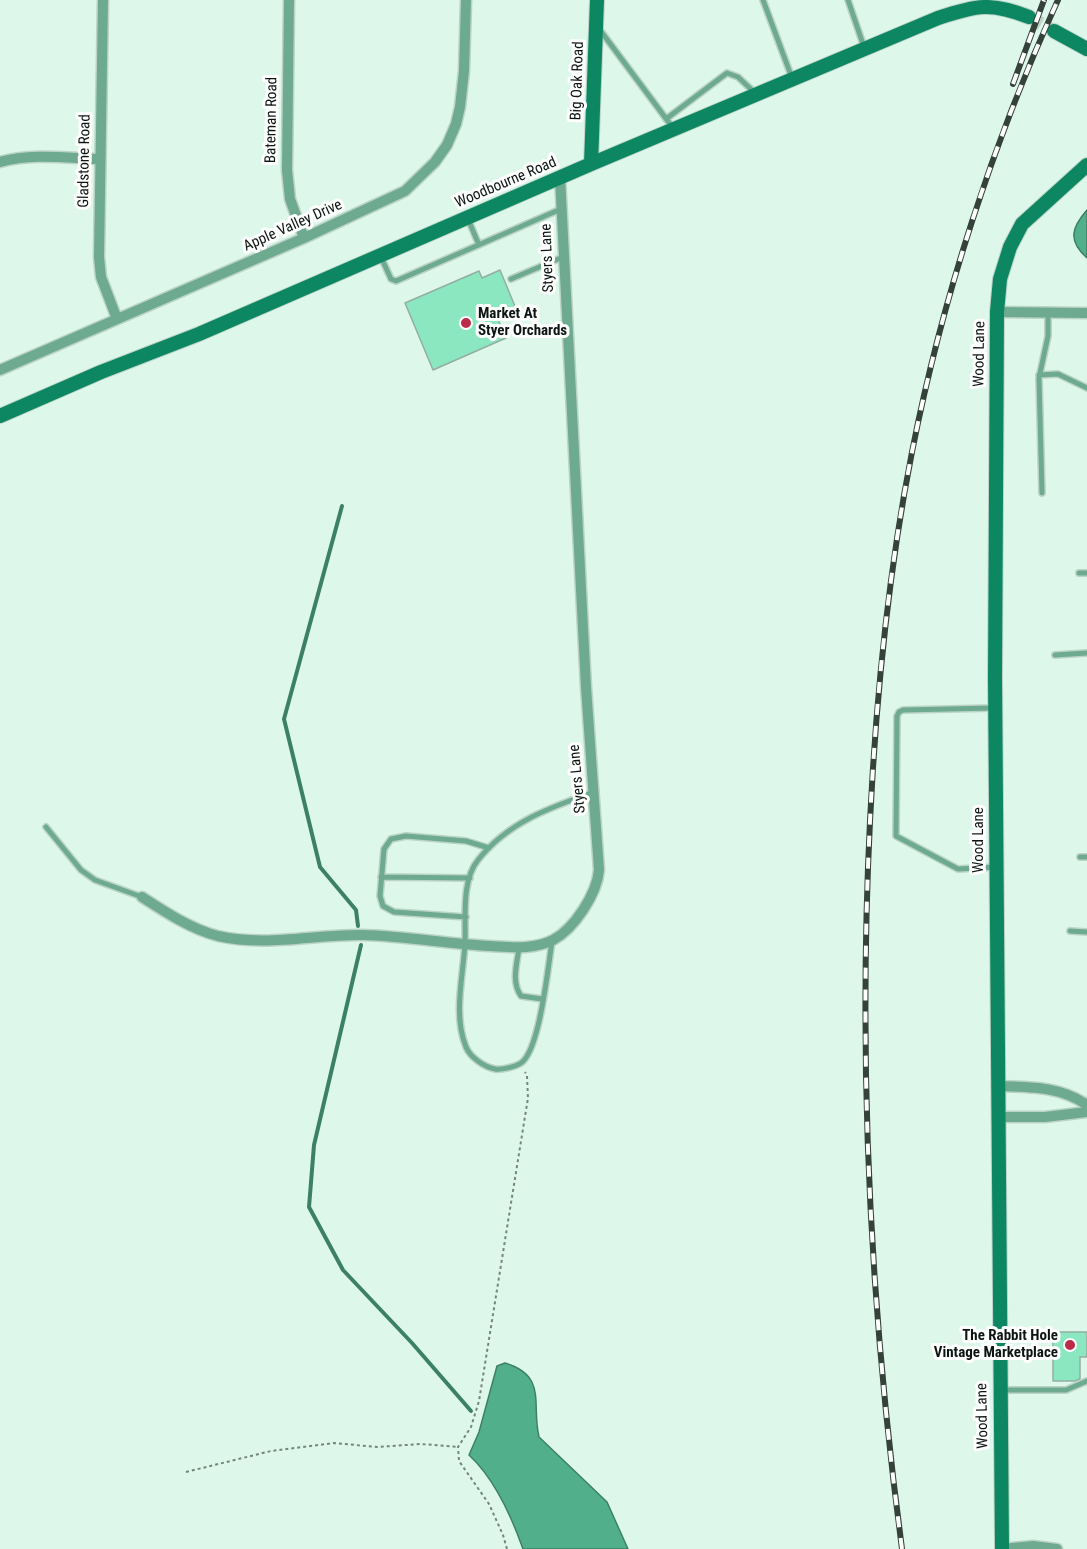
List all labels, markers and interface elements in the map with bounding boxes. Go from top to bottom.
street label: Big Oak Road [568,41,588,121]
street label: Bateman Road [262,77,282,163]
street label: Gladstone Road [75,114,95,208]
street label: Woodbourne Road [453,154,559,212]
street label: Apple Valley Drive [241,196,345,256]
street label: Styers Lane [538,223,558,293]
place label: Market At Styer Orchards [478,305,567,340]
marker: Market At Styer Orchards [459,316,473,330]
street label: Wood Lane [970,321,990,387]
street label: Styers Lane [566,744,590,814]
street label: Wood Lane [970,807,988,873]
place label: The Rabbit Hole Vintage Marketplace [934,1327,1058,1362]
marker: The Rabbit Hole Vintage Marketplace [1063,1338,1077,1352]
street label: Wood Lane [973,1383,993,1449]

